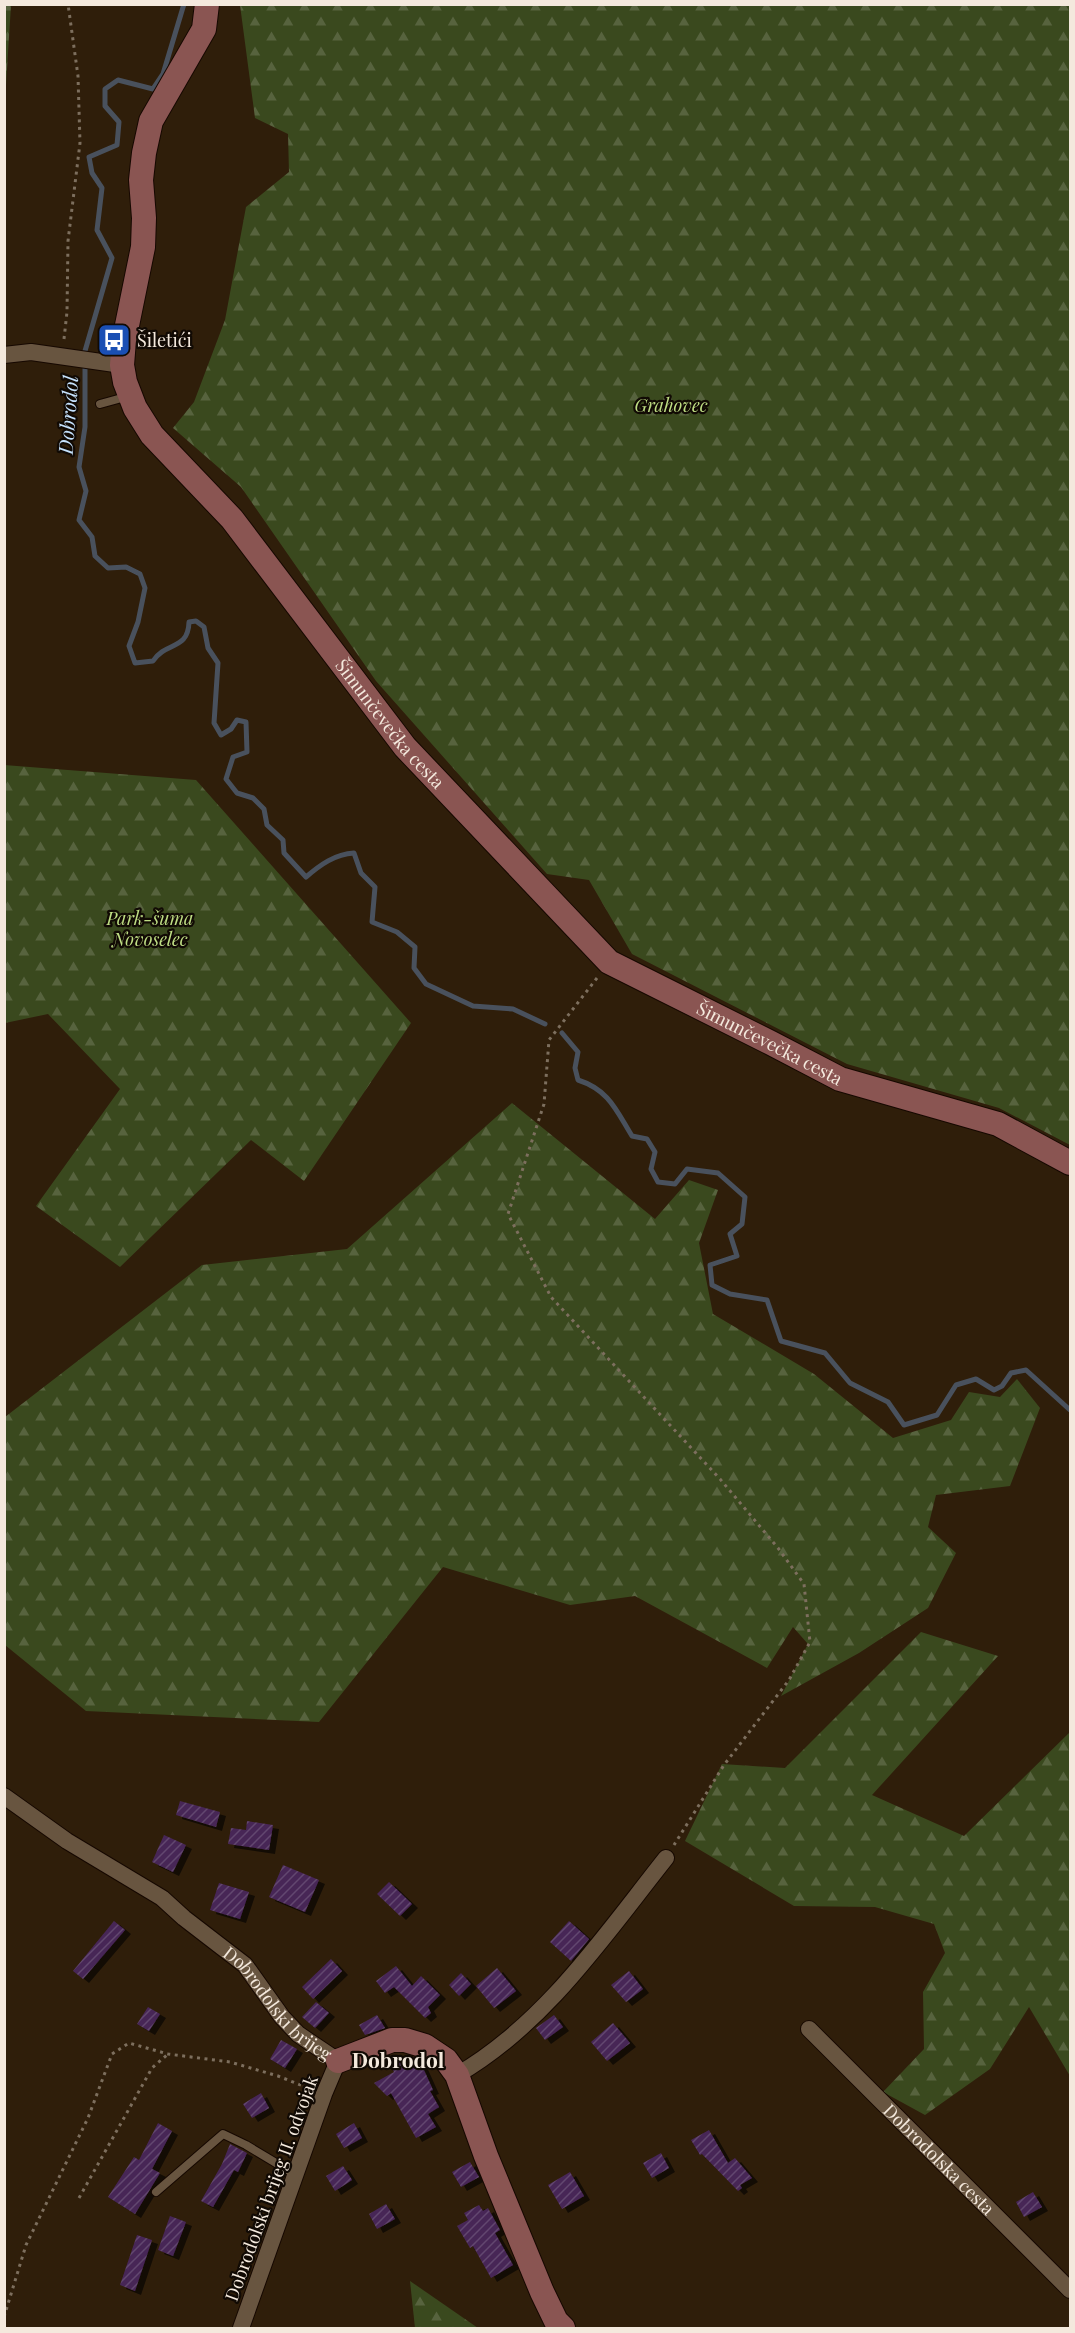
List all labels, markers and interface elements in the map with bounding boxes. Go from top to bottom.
bus stop icon: Šiletići [96,322,132,358]
place label: Šiletići [137,328,192,352]
water label: Dobrodol [51,374,83,456]
park label: Grahovec [635,393,708,417]
street label: Šimunčevečka cesta [330,654,450,794]
park label: Park-šuma Novoselec [106,906,193,951]
street label: Šimunčevečka cesta [693,996,847,1090]
street label: Dobrodolski brijeg [219,1941,338,2066]
district label: Dobrodol [352,2045,445,2073]
street label: Dobrodolski brijeg II. odvojak [219,2072,323,2304]
street label: Dobrodolska cesta [878,2098,1000,2220]

